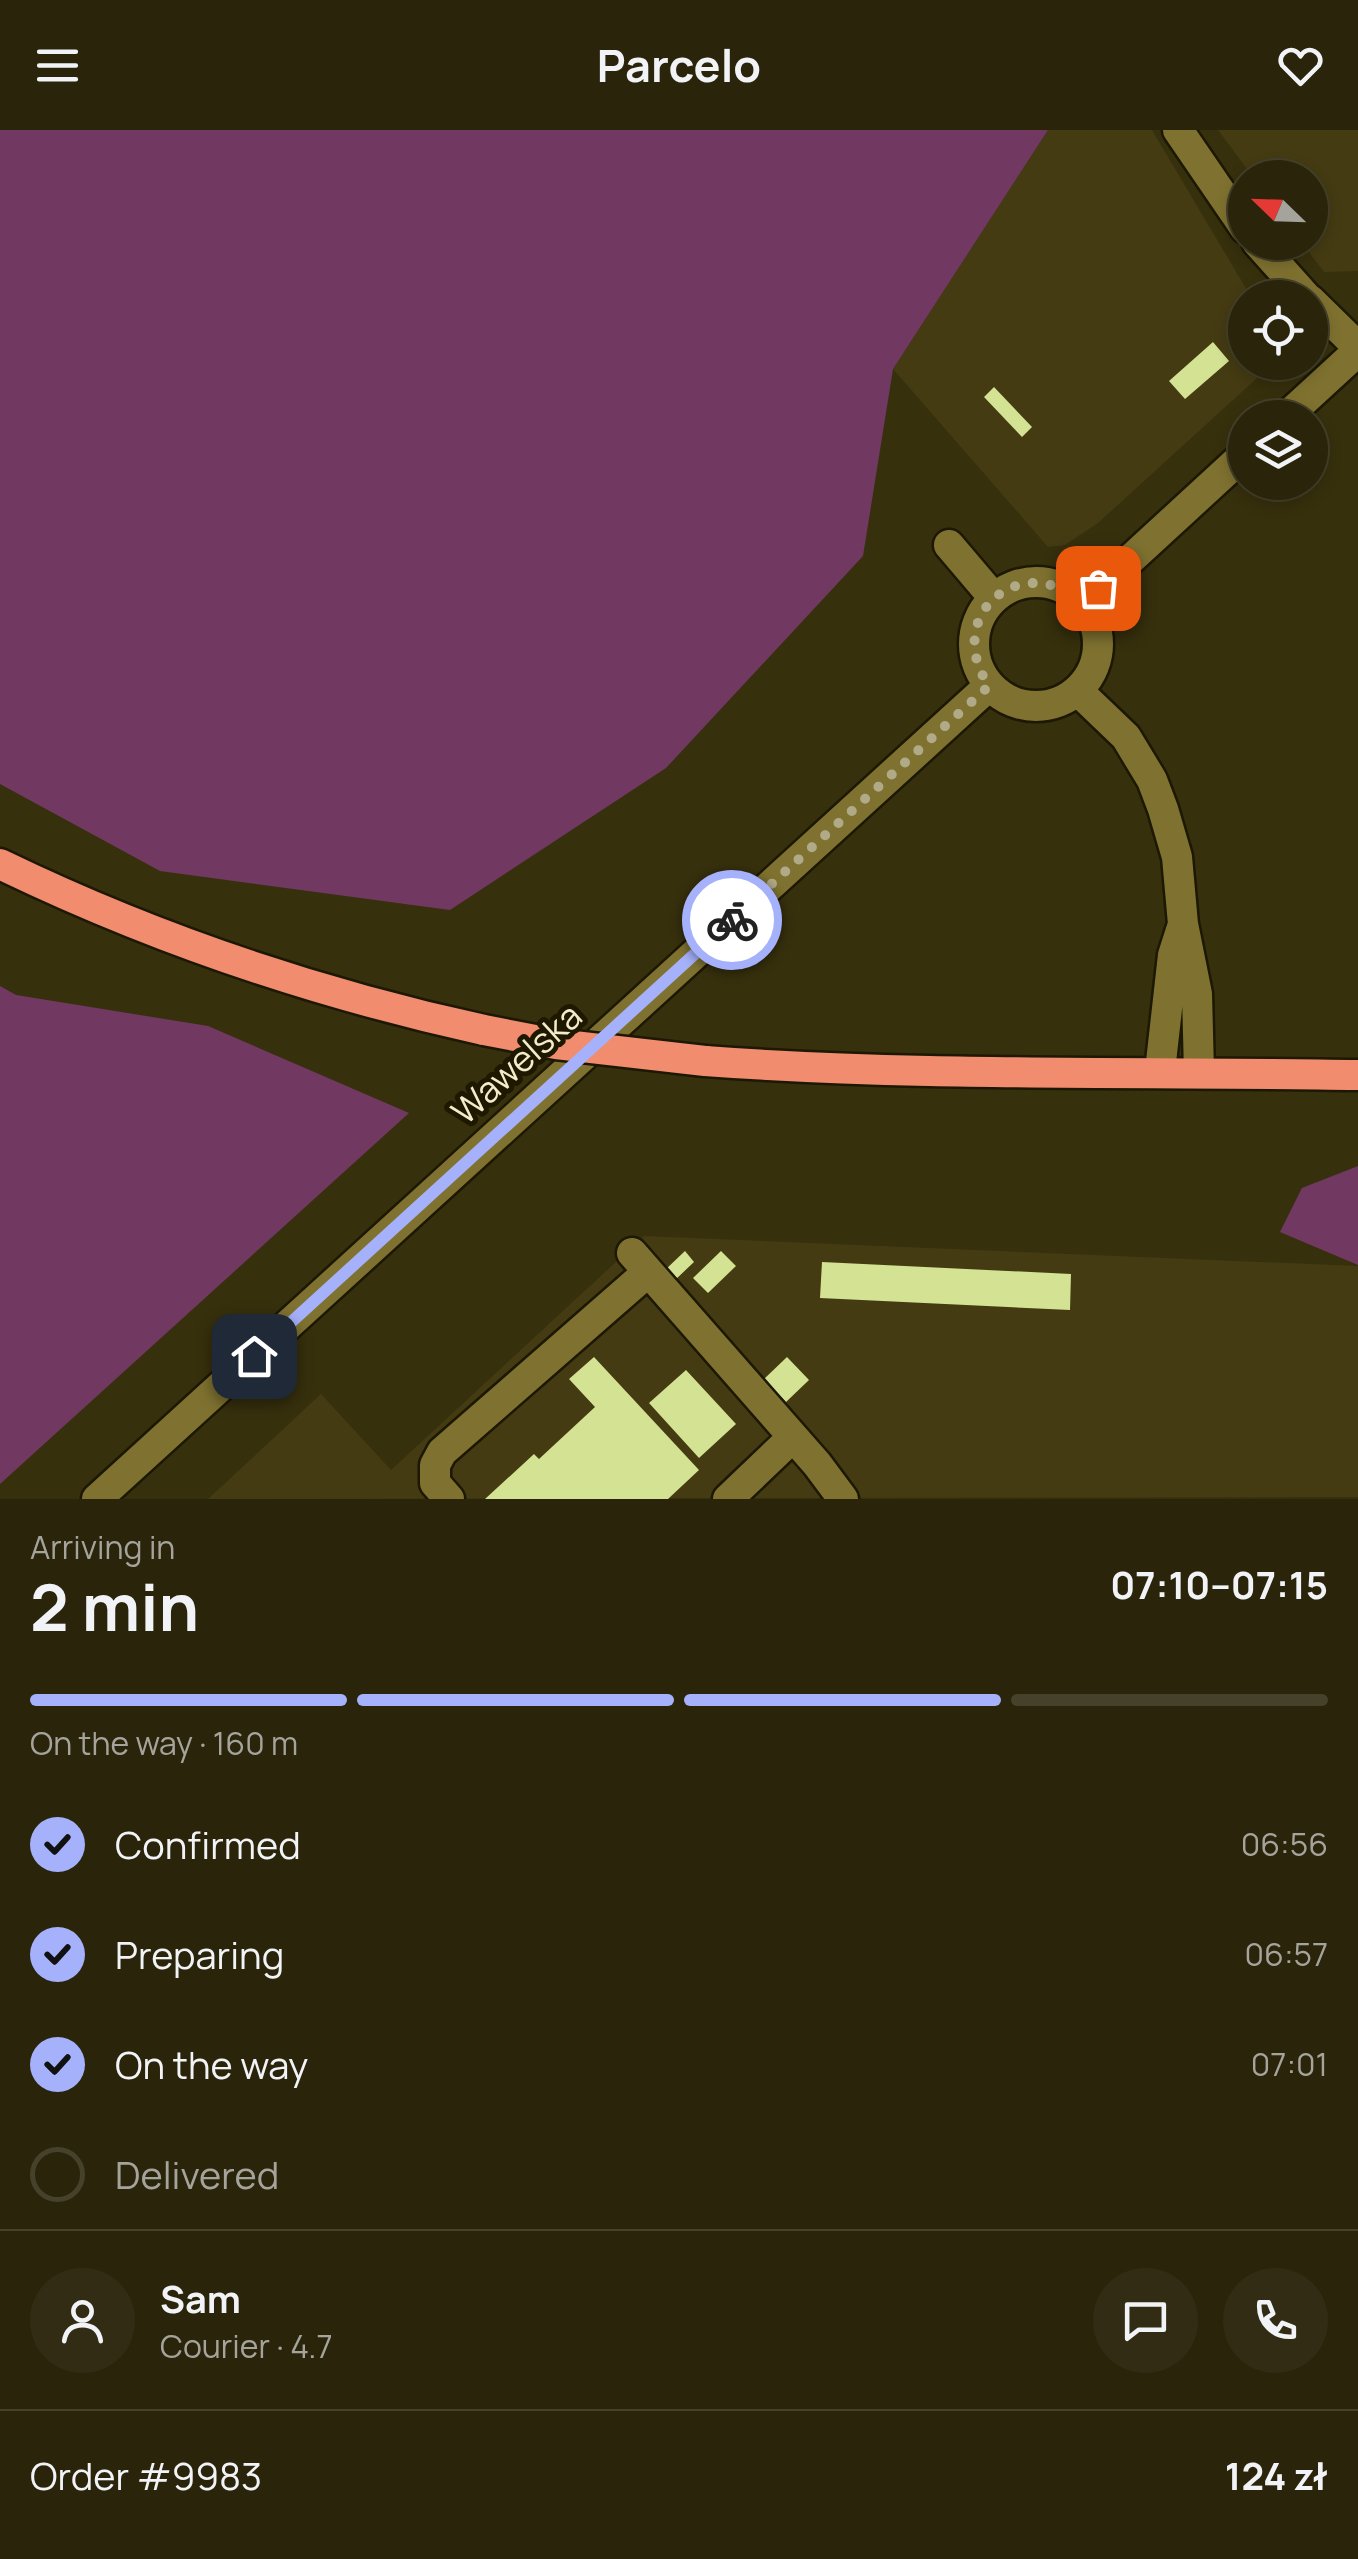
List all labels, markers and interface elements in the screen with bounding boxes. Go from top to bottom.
text: Parcelo [597,34,761,96]
icon: menu [30,38,85,93]
icon: heart [1273,38,1328,93]
north arrow [1228,160,1328,260]
map controls [1228,160,1328,500]
button: locate [1228,280,1328,380]
button: layers [1228,400,1328,500]
pin [1056,546,1141,631]
icon: bag [1071,561,1126,616]
courier [682,870,782,970]
icon: bike [705,893,760,948]
street label: Wawelska [441,992,592,1135]
pin [212,1314,297,1399]
icon: home [227,1329,282,1384]
text: Arriving in [30,1525,175,1569]
text: 07:10–07:15 [1110,1558,1328,1610]
text: 2 min [30,1562,199,1651]
text: On the way · 160 m [30,1721,298,1765]
icon: check [30,1817,85,1872]
text: Confirmed [115,1818,301,1870]
text: 06:56 [1241,1822,1328,1866]
icon: check [30,1927,85,1982]
text: Preparing [115,1928,284,1980]
text: 06:57 [1245,1932,1328,1976]
icon: check [30,2037,85,2092]
text: On the way [115,2038,308,2090]
text: 07:01 [1251,2042,1328,2086]
text: Delivered [115,2148,279,2200]
button: person [30,2268,135,2373]
button: chat [1093,2268,1198,2373]
button: phone [1223,2268,1328,2373]
text: Sam [160,2272,241,2324]
text: Courier · 4.7 [160,2324,333,2368]
text: Order #9983 [30,2449,262,2501]
text: 124 zł [1225,2449,1328,2501]

